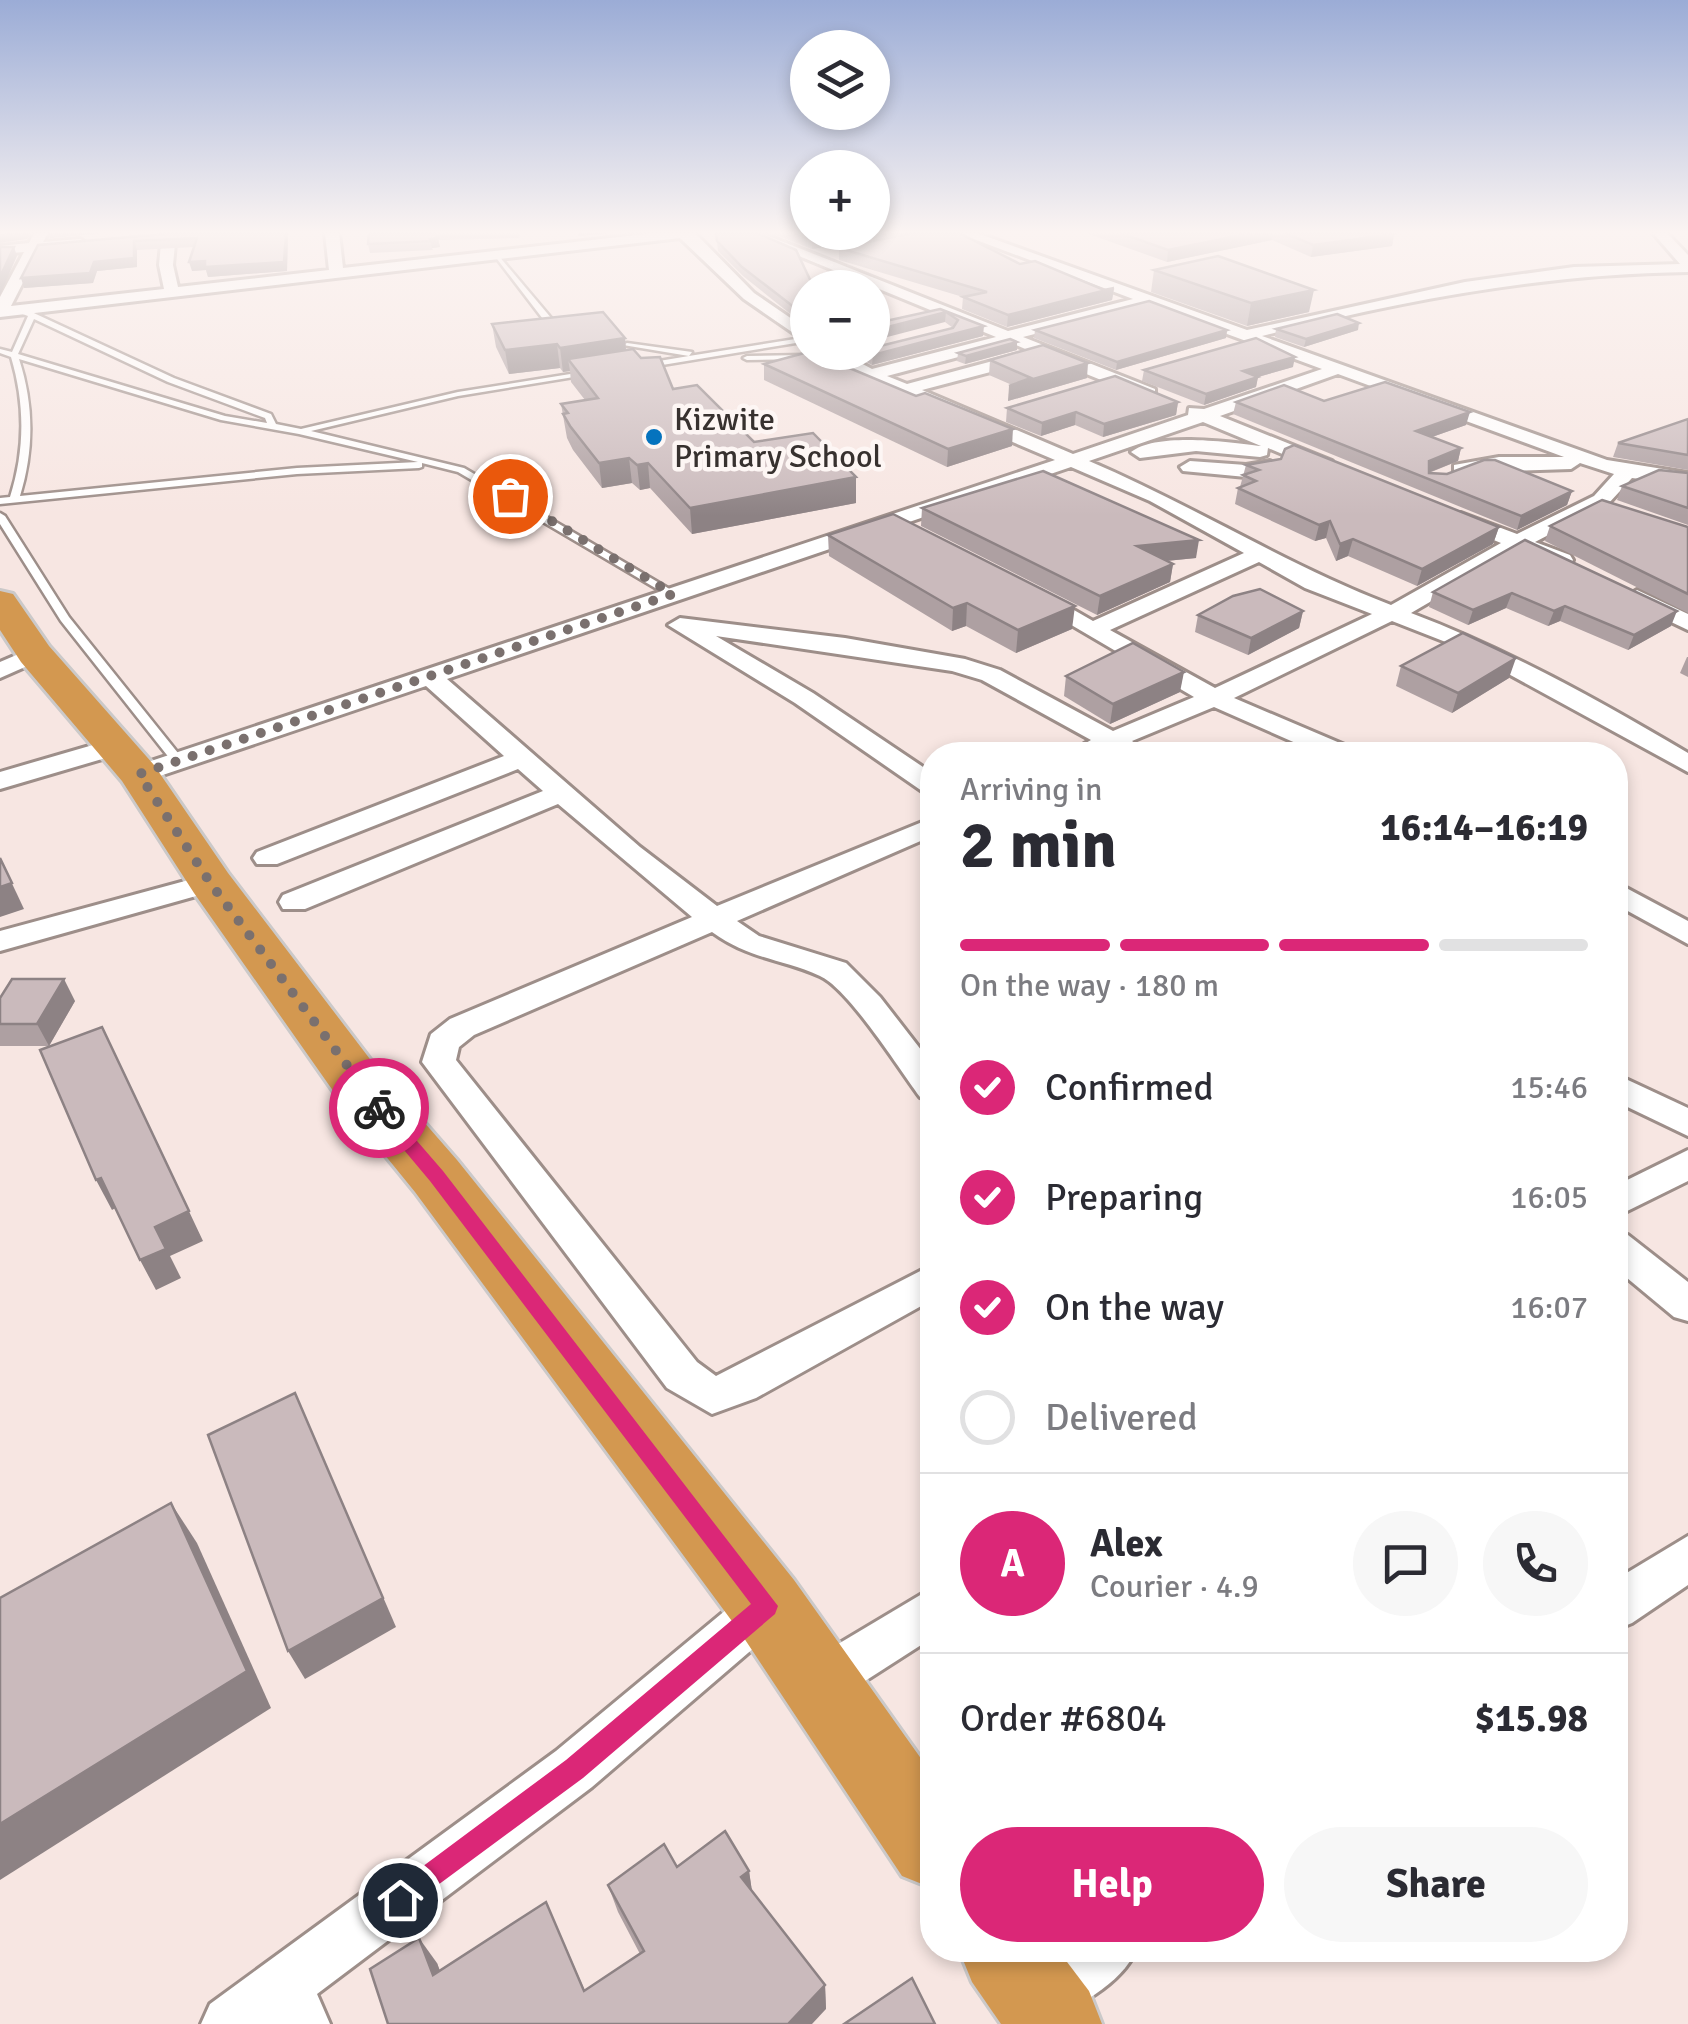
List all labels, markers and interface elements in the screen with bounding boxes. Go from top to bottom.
map controls [790,30,890,370]
button: layers [790,30,890,130]
button: + [790,150,890,250]
button: − [790,270,890,370]
place label: Kizwite Primary School [674,400,882,476]
marker: Kizwite Primary School [643,426,665,448]
pin [468,454,553,539]
icon: bag [483,469,538,524]
text: Arriving in [960,770,1102,809]
text: 16:14–16:19 [1380,804,1588,851]
text: 2 min [960,806,1117,886]
text: On the way · 180 m [960,966,1219,1005]
courier [329,1058,429,1158]
icon: check [960,1060,1015,1115]
text: Confirmed [1045,1064,1214,1111]
text: 15:46 [1510,1068,1588,1107]
icon: bike [352,1081,407,1136]
icon: check [960,1170,1015,1225]
text: Preparing [1045,1174,1203,1221]
text: 16:05 [1510,1178,1588,1217]
icon: check [960,1280,1015,1335]
text: On the way [1045,1284,1224,1331]
text: 16:07 [1510,1288,1588,1327]
text: Delivered [1045,1394,1198,1441]
button: chat [1353,1511,1458,1616]
button: phone [1483,1511,1588,1616]
text: Alex [1090,1520,1163,1567]
text: A [1000,1540,1025,1587]
text: Courier · 4.9 [1090,1567,1259,1606]
text: Order #6804 [960,1695,1167,1742]
text: $15.98 [1475,1695,1588,1742]
button: Help [960,1827,1264,1942]
button: Share [1284,1827,1588,1942]
pin [358,1858,443,1943]
icon: home [373,1873,428,1928]

